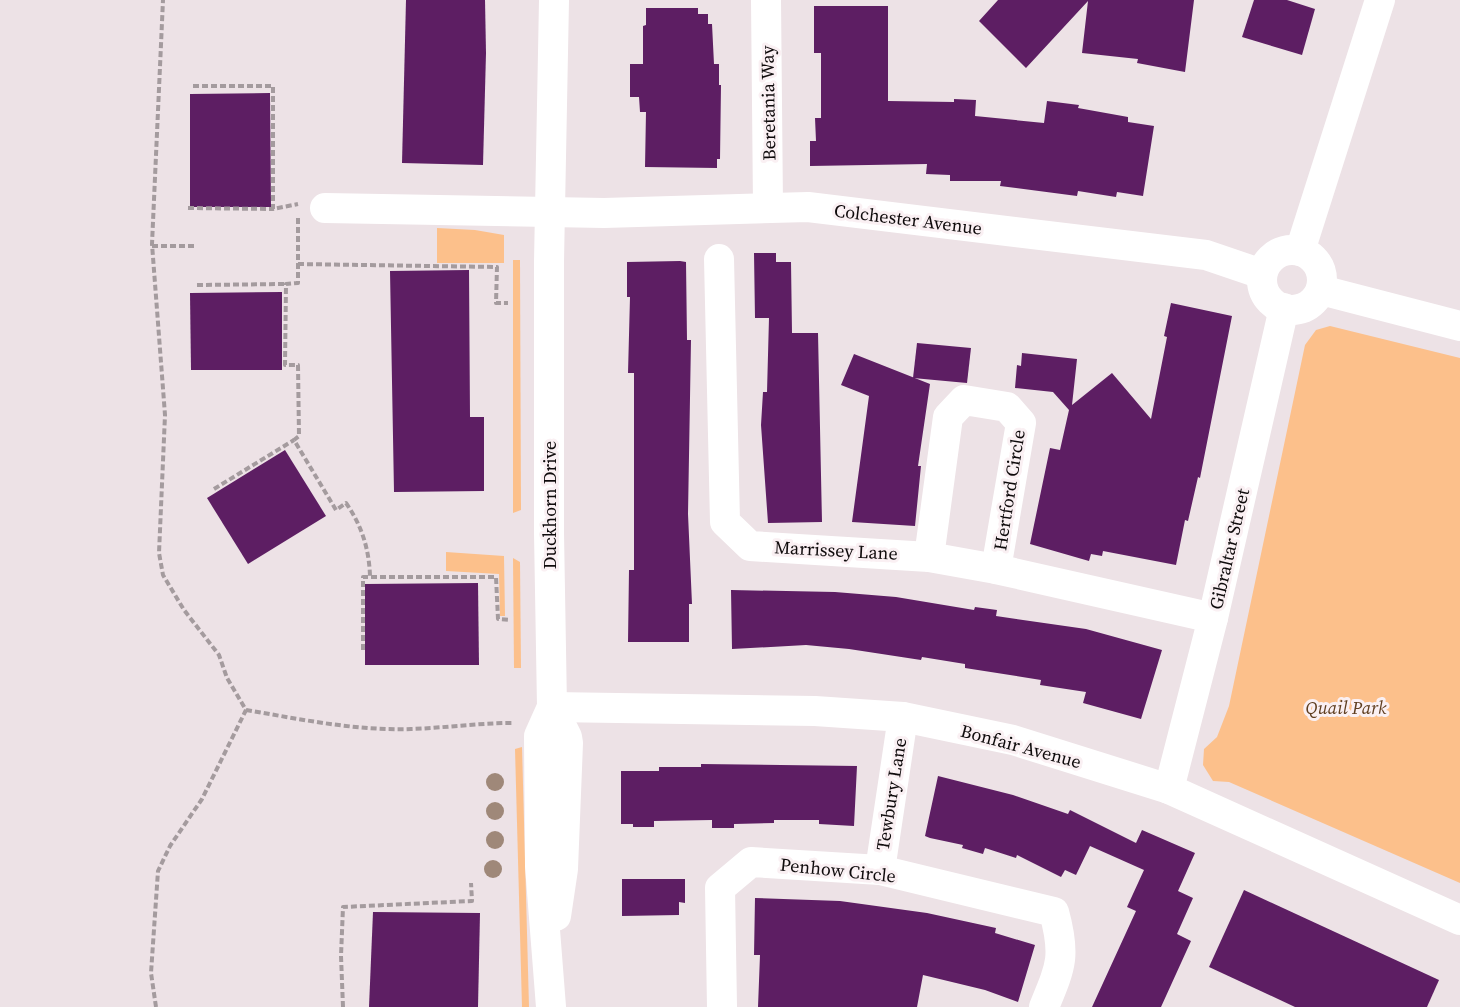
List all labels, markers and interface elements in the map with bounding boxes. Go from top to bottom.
street label: Beretania Way [754,44,782,161]
street label: Colchester Avenue [833,198,983,240]
street label: Hertford Circle [987,428,1031,552]
street label: Duckhorn Drive [537,441,562,569]
street label: Gibraltar Street [1203,486,1255,612]
street label: Marrissey Lane [774,534,898,566]
park label: Quail Park [1306,695,1387,720]
street label: Bonfair Avenue [958,718,1084,774]
street label: Tewbury Lane [870,736,912,852]
street label: Penhow Circle [779,851,897,889]

